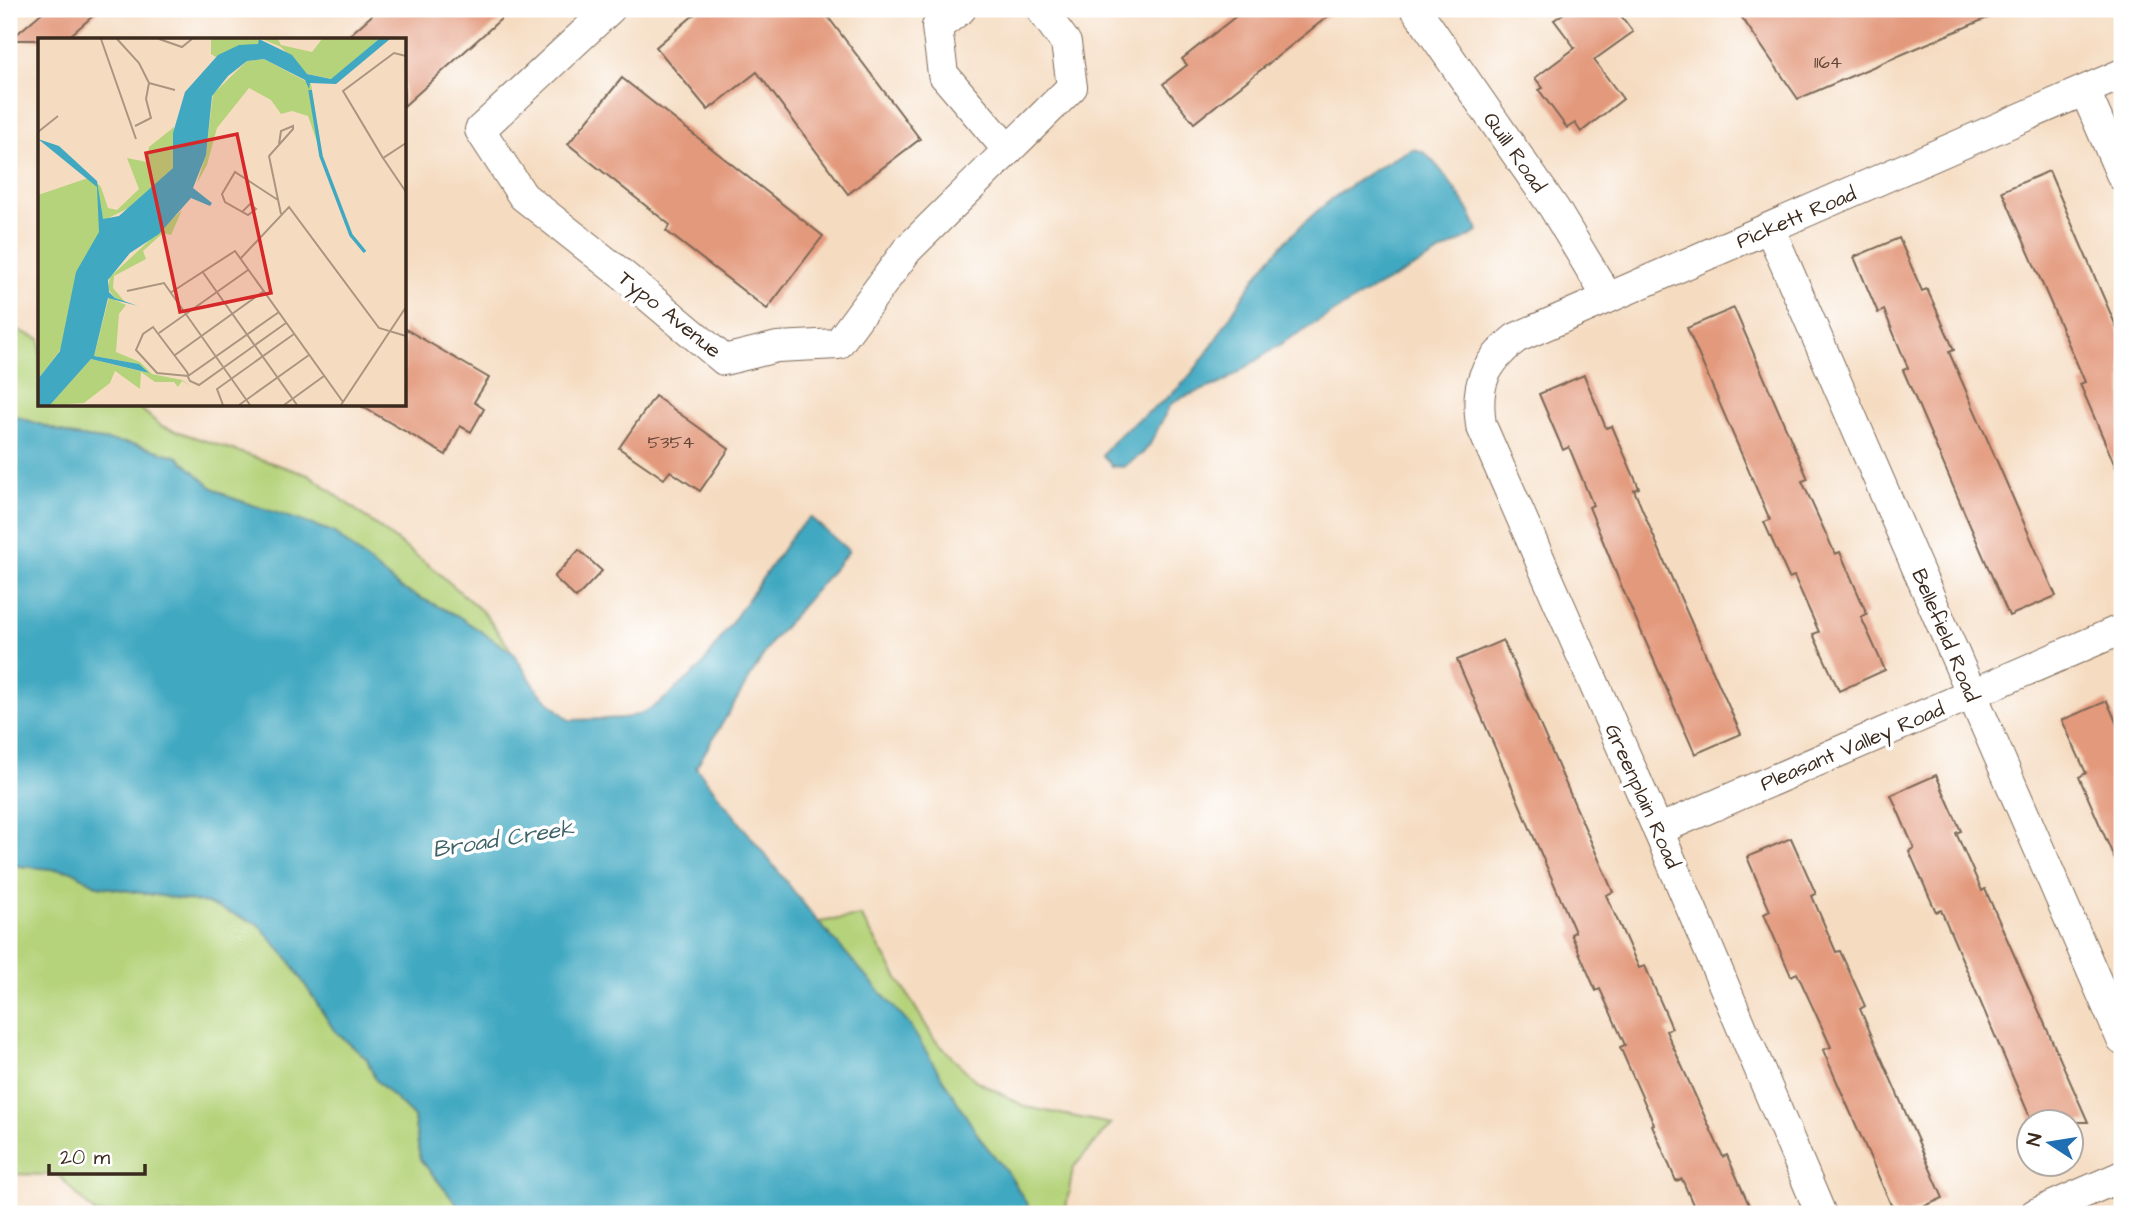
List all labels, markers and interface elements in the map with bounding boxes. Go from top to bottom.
inset map [38,38,406,406]
house number: 1164 [1814,50,1842,75]
street label: Quill Road [1476,106,1553,198]
street label: Pickett Road [1732,179,1861,256]
street label: Typo Avenue [611,264,727,366]
house number: 5354 [648,430,694,455]
street label: Bellefield Road [1904,564,1987,706]
street label: Pleasant Valley Road [1756,694,1950,800]
street label: Greenplain Road [1597,719,1687,874]
water label: Broad Creek [430,812,577,866]
north arrow [2016,1108,2086,1178]
text: N [2020,1131,2049,1148]
scale bar [49,1132,145,1176]
text: 20 m [60,1143,111,1172]

